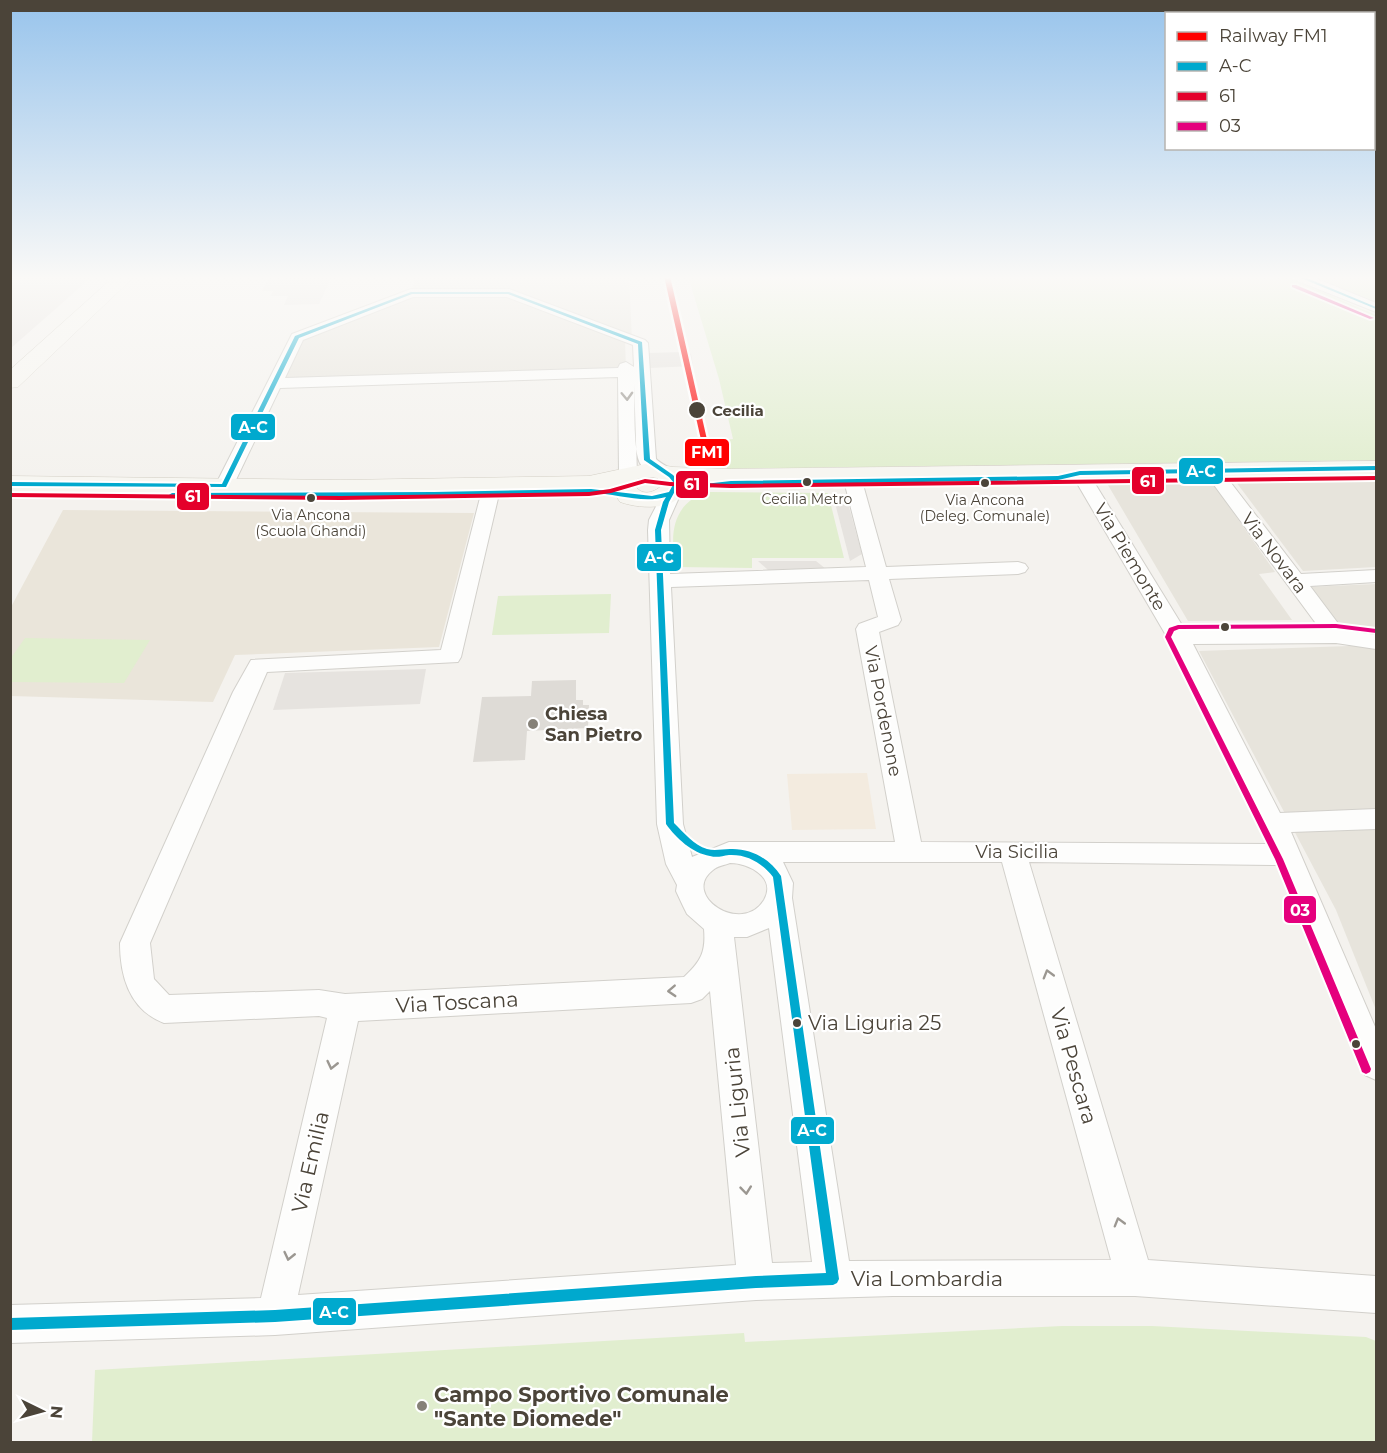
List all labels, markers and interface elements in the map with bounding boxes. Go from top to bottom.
legend [1165,12,1375,150]
text: Railway FM1 [1219,25,1328,47]
text: A-C [1219,55,1252,77]
text: 61 [1219,85,1236,107]
text: 03 [1219,115,1241,137]
one-way arrow [620,391,633,400]
marker: Cecilia [687,400,707,420]
place label: Cecilia [712,401,764,420]
line badge: A-C [230,413,276,441]
text: A-C [237,418,268,437]
line badge: FM1 [684,438,730,467]
text: FM1 [691,443,723,462]
line badge: A-C [1178,457,1224,485]
text: A-C [1185,462,1216,481]
line badge: 61 [1131,466,1165,495]
line badge: 61 [675,470,709,499]
text: 61 [1140,472,1156,491]
text: 61 [684,475,700,494]
marker: Cecilia Metro [801,476,813,488]
marker: Via Ancona (Deleg. Comunale) [979,477,991,489]
line badge: 61 [176,482,210,511]
text: 61 [185,487,201,506]
place label: Cecilia Metro [762,490,853,508]
place label: Via Ancona (Deleg. Comunale) [920,491,1050,525]
marker: Via Ancona (Scuola Ghandi) [305,492,317,504]
street label: Via Piemonte [1089,499,1171,615]
place label: Via Ancona (Scuola Ghandi) [256,506,366,540]
street label: Via Novara [1237,508,1311,598]
line badge: A-C [636,543,682,572]
text: A-C [643,548,674,567]
unlabelled marker [1219,621,1231,633]
street label: Via Pordenone [860,644,907,778]
place label: Chiesa San Pietro [545,703,643,746]
marker: Chiesa San Pietro [526,717,540,731]
street label: Via Sicilia [975,841,1059,863]
line badge: 03 [1283,895,1317,924]
text: 03 [1290,901,1310,920]
one-way arrow [1043,969,1055,980]
one-way arrow [667,985,676,998]
street label: Via Toscana [395,986,519,1018]
street label: Via Pescara [1045,1005,1103,1127]
place label: Via Liguria 25 [808,1011,941,1035]
marker: Via Liguria 25 [791,1017,803,1029]
unlabelled marker [1350,1038,1362,1050]
street label: Via Liguria [719,1046,755,1158]
one-way arrow [326,1060,339,1070]
street label: Via Emilia [286,1109,334,1215]
line badge: A-C [790,1116,835,1145]
text: A-C [796,1121,827,1140]
one-way arrow [739,1185,752,1194]
one-way arrow [1114,1217,1126,1228]
one-way arrow [283,1250,296,1260]
street label: Via Lombardia [851,1266,1003,1291]
line badge: A-C [312,1297,357,1326]
text: A-C [318,1303,349,1322]
north arrow [12,1381,72,1441]
place label: Campo Sportivo Comunale "Sante Diomede" [434,1382,729,1431]
marker: Campo Sportivo Comunale "Sante Diomede" [415,1399,429,1413]
text: N [46,1405,66,1420]

